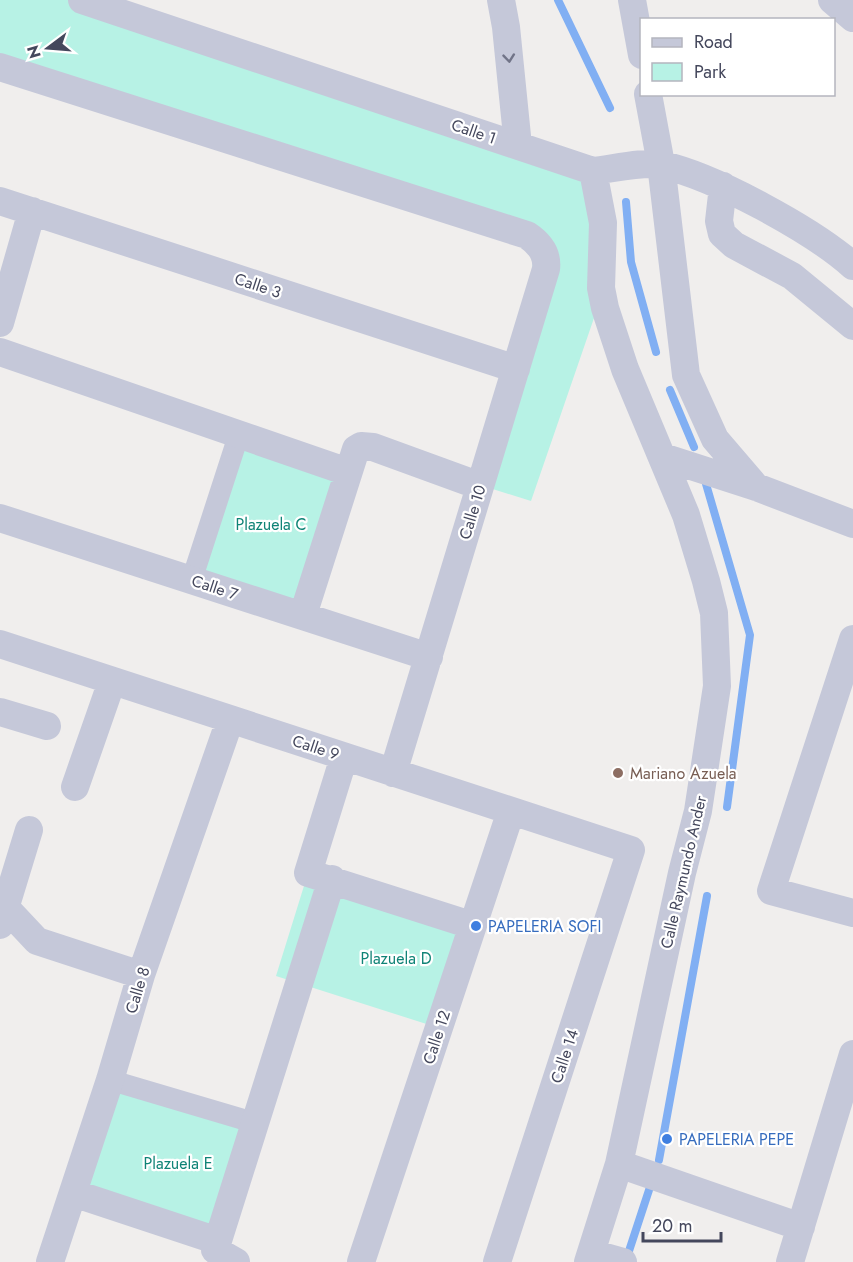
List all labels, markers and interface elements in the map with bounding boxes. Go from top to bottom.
north arrow [18,18,78,78]
legend [640,18,835,96]
text: Road [694,29,733,55]
text: N [21,43,47,61]
one-way arrow [502,53,515,62]
text: Park [694,59,726,85]
street label: Calle 1 [448,113,499,150]
street label: Calle 3 [232,267,284,304]
street label: Calle 10 [453,482,492,542]
park label: Plazuela C [235,513,307,536]
street label: Calle 7 [189,569,242,606]
street label: Calle 9 [289,729,342,766]
place label: Mariano Azuela [630,762,737,785]
marker: Mariano Azuela [611,766,625,780]
street label: Calle Raymundo Ander [655,793,712,951]
place label: PAPELERIA SOFI [488,915,601,938]
marker: PAPELERIA SOFI [469,919,483,933]
park label: Plazuela D [360,947,432,970]
street label: Calle 8 [119,964,155,1016]
street label: Calle 12 [417,1007,456,1067]
street label: Calle 14 [545,1026,584,1086]
place label: PAPELERIA PEPE [679,1128,794,1151]
marker: PAPELERIA PEPE [660,1132,674,1146]
park label: Plazuela E [144,1152,212,1175]
scale bar [643,1205,721,1243]
text: 20 m [652,1213,692,1239]

